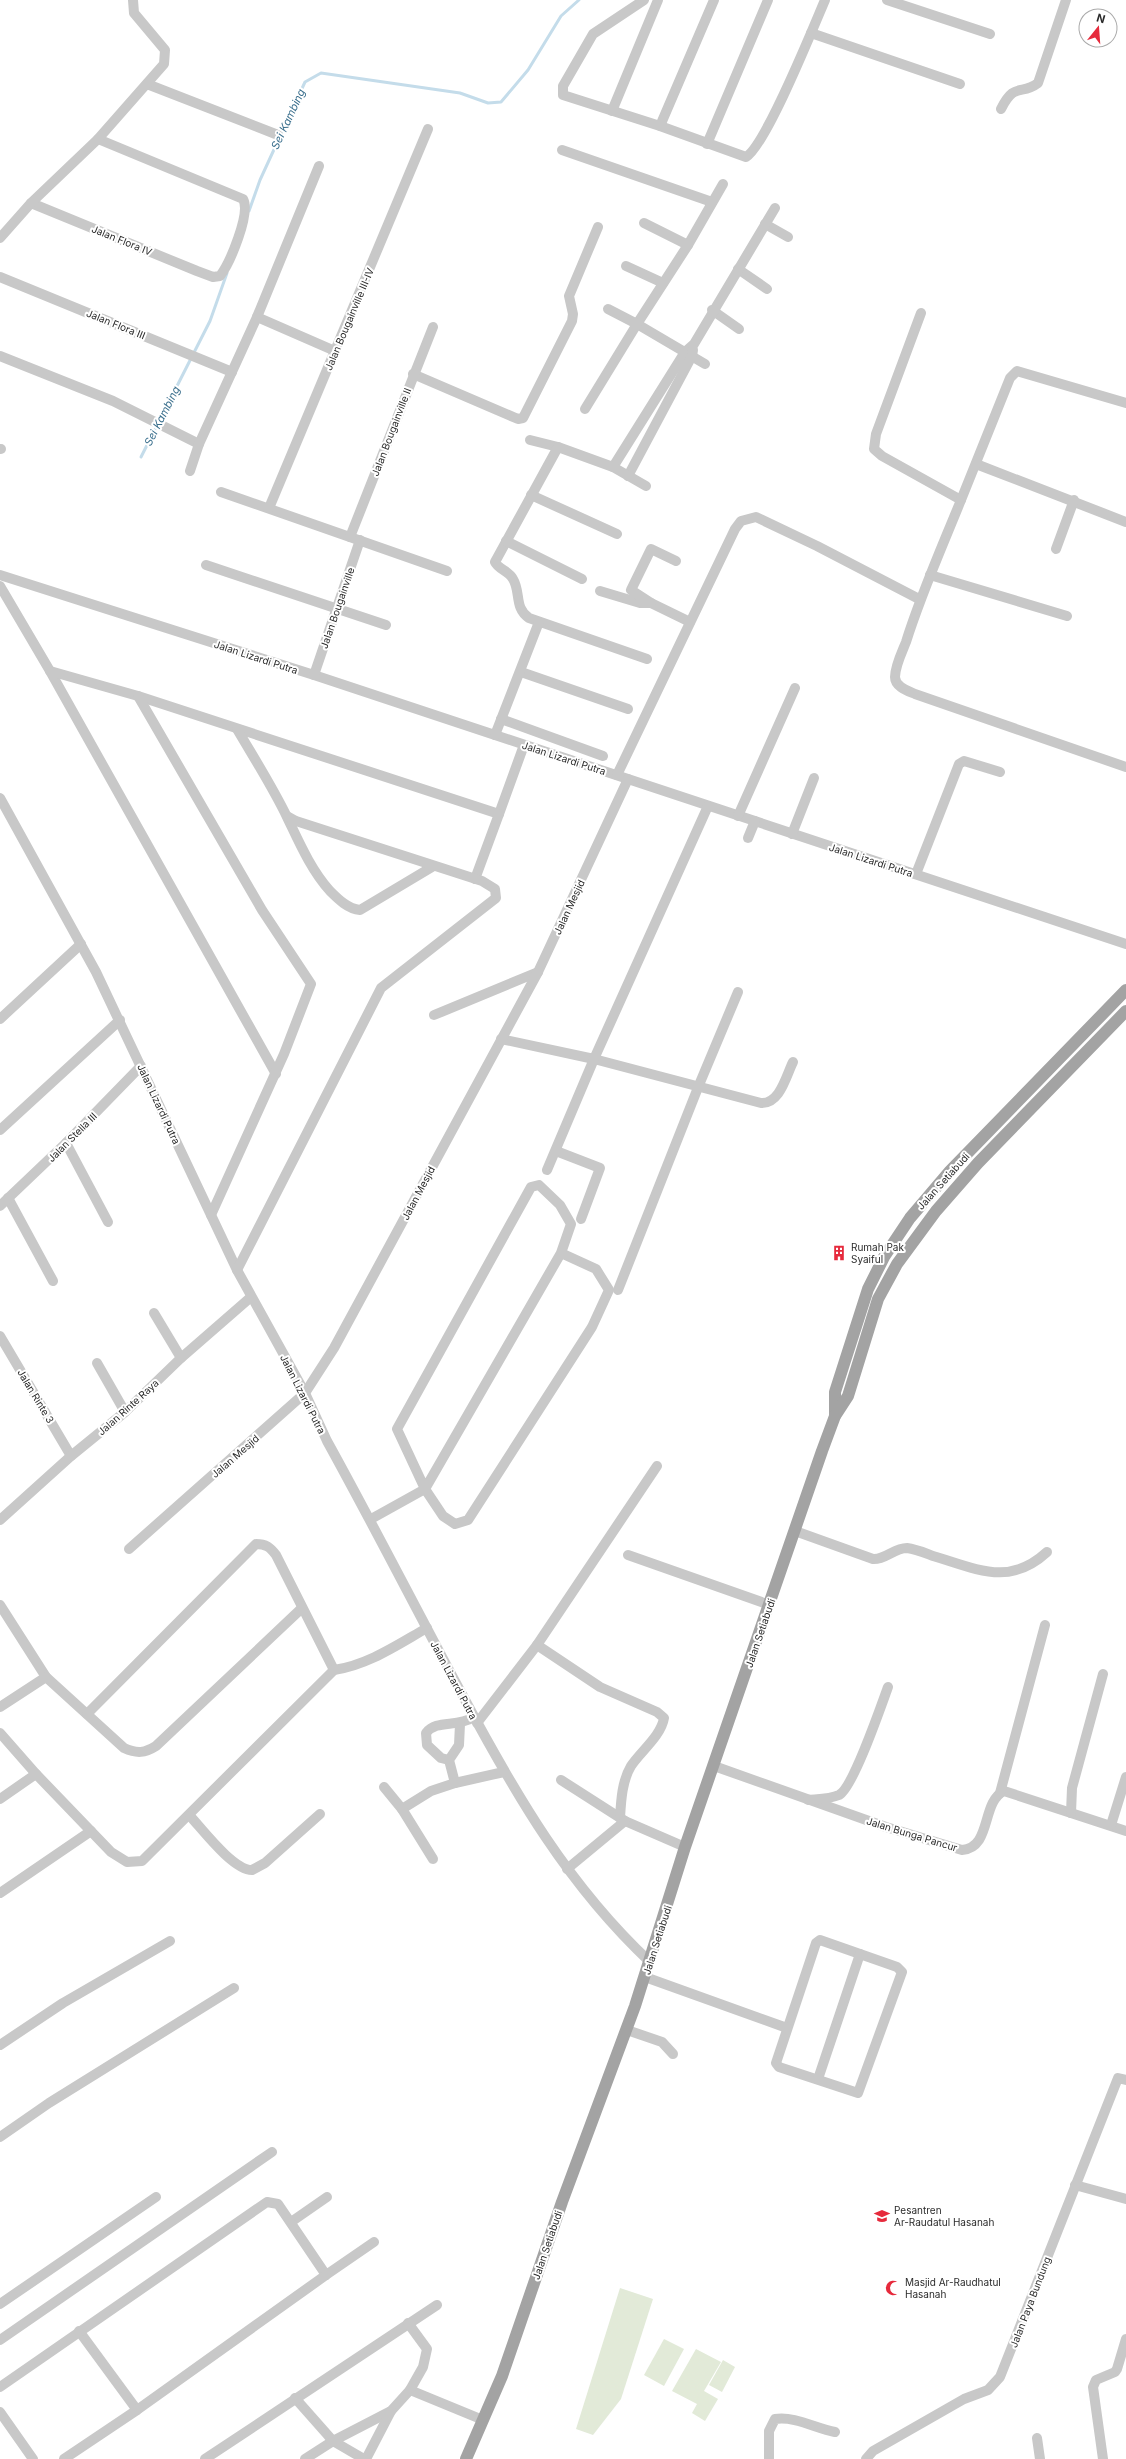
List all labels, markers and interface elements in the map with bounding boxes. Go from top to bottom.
north arrow [1078,8,1118,48]
text: N [1095,11,1107,26]
water label: Sei Kambing [268,86,308,151]
street label: Jalan Flora IV [90,222,154,258]
street label: Jalan Bougainville III-IV [322,266,376,372]
street label: Jalan Flora III [85,307,147,341]
water label: Sei Kambing [141,384,183,448]
street label: Jalan Bougainville II [369,386,413,478]
street label: Jalan Bougainville [317,566,357,650]
street label: Jalan Lizardi Putra [213,638,299,676]
street label: Jalan Lizardi Putra [521,739,607,777]
street label: Jalan Lizardi Putra [828,841,914,879]
street label: Jalan Mesjid [551,878,587,936]
street label: Jalan Lizardi Putra [135,1062,183,1146]
street label: Jalan Stella III [45,1110,99,1164]
street label: Jalan Setiabudi [914,1150,972,1212]
street label: Jalan Mesjid [399,1164,437,1222]
place label: Rumah Pak Syaiful [851,1241,904,1265]
building icon: Rumah Pak Syaiful [830,1244,848,1262]
street label: Jalan Lizardi Putra [278,1352,328,1436]
street label: Jalan Rinte 3 [15,1367,57,1425]
street label: Jalan Rinte Raya [95,1377,161,1437]
street label: Jalan Mesjid [209,1432,261,1480]
street label: Jalan Setiabudi [743,1597,777,1669]
street label: Jalan Lizardi Putra [428,1639,480,1721]
street label: Jalan Bunga Pancur [865,1814,959,1854]
street label: Jalan Setiabudi [640,1904,674,1976]
place label: Pesantren Ar-Raudatul Hasanah [894,2204,994,2228]
school or university icon: Pesantren Ar-Raudatul Hasanah [873,2207,891,2225]
street label: Jalan Setiabudi [530,2209,564,2281]
street label: Jalan Paya Bundung [1007,2255,1053,2349]
place label: Masjid Ar-Raudhatul Hasanah [905,2276,1001,2300]
mosque icon: Masjid Ar-Raudhatul Hasanah [884,2279,902,2297]

